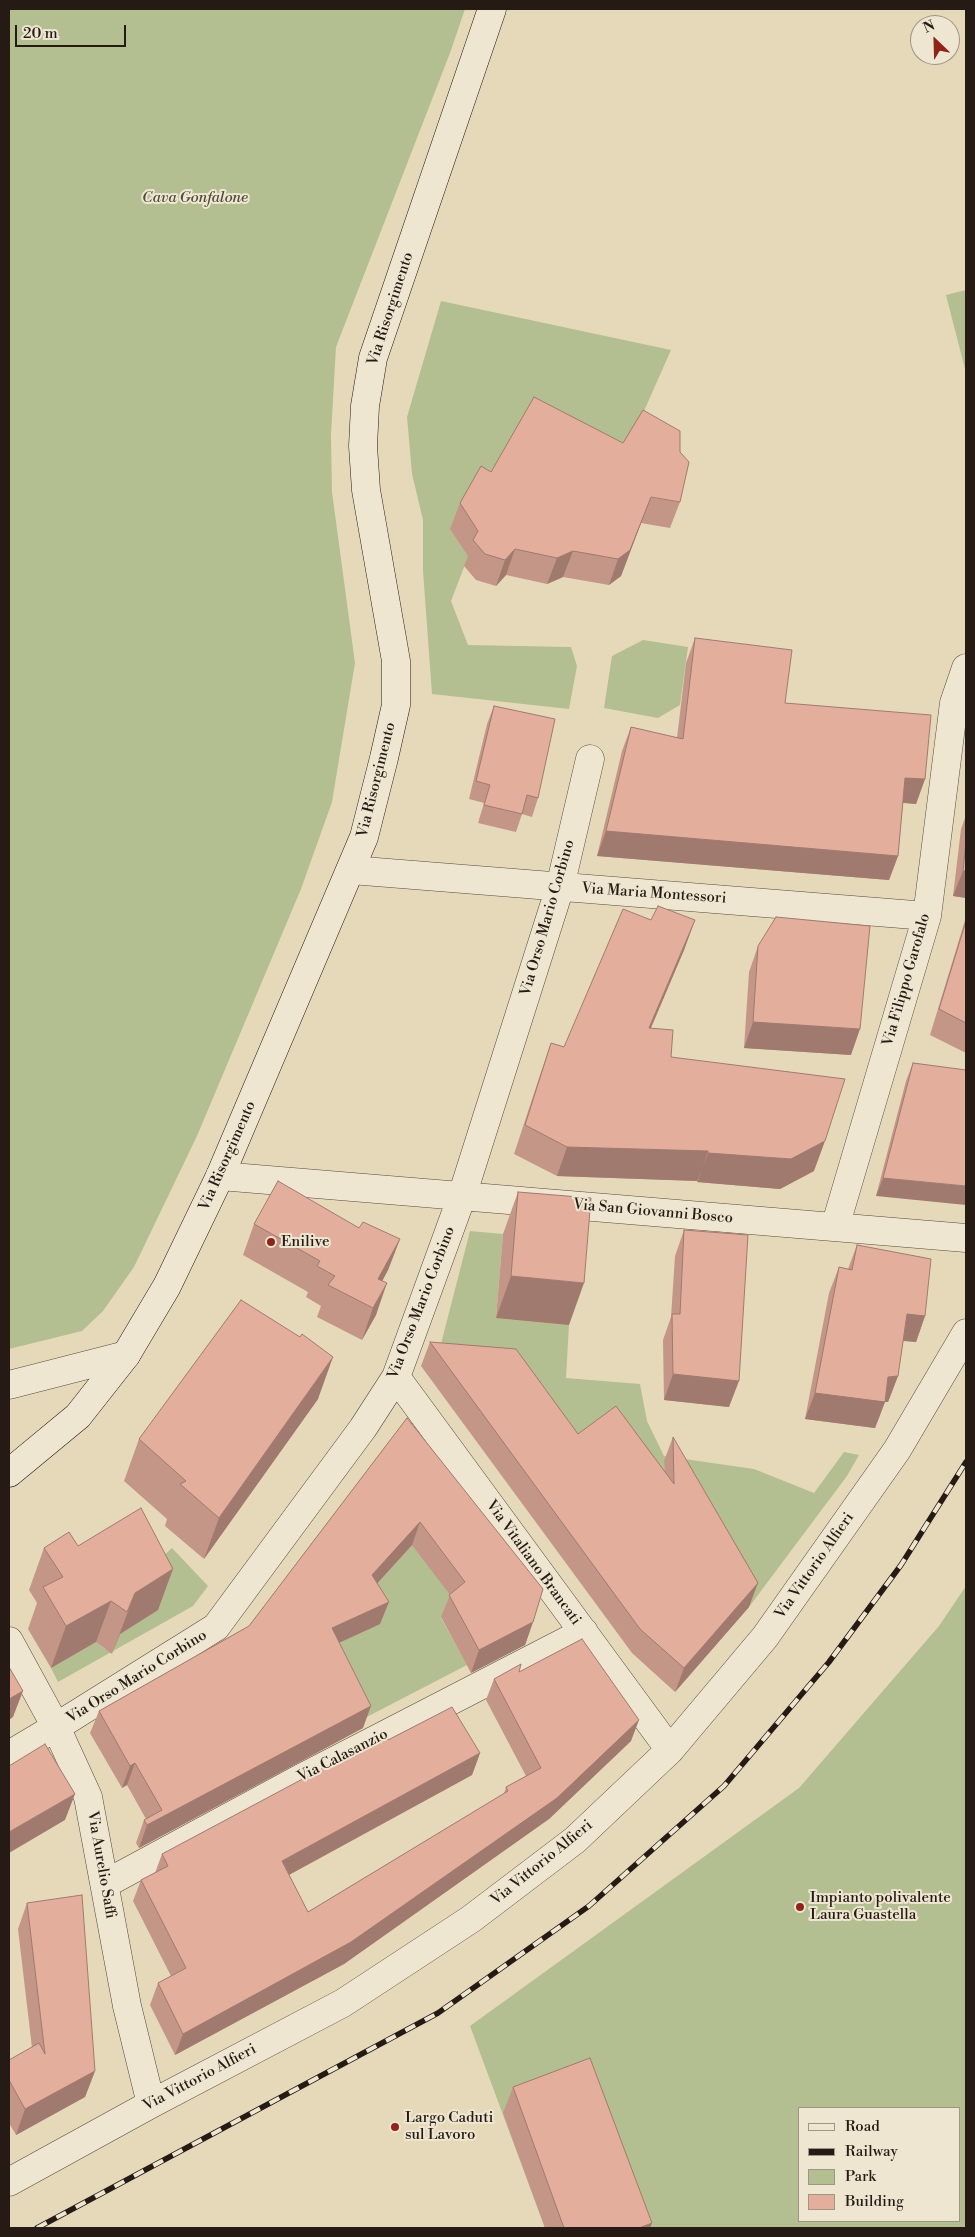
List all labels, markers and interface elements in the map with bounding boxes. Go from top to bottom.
scale bar [18,15,129,47]
north arrow [910,15,960,65]
text: N [921,17,938,38]
text: 20 m [23,24,58,43]
park label: Cava Gonfalone [142,189,248,207]
street label: Via Risorgimento [364,250,418,368]
street label: Via Risorgimento [354,721,400,839]
street label: Via Orso Mario Corbino [517,838,579,998]
street label: Via Maria Montessori [581,880,727,908]
street label: Via Filippo Garofalo [879,911,935,1049]
street label: Via Risorgimento [196,1098,260,1214]
street label: Via San Giovanni Bosco [572,1196,734,1228]
street label: Via Orso Mario Corbino [385,1224,459,1382]
place label: Enilive [281,1233,329,1251]
marker: Enilive [265,1236,277,1248]
street label: Via Vitaliano Brancati [482,1497,584,1629]
street label: Via Vittorio Alfieri [772,1509,858,1623]
street label: Via Orso Mario Corbino [64,1626,210,1728]
street label: Via Calasanzio [295,1725,391,1787]
street label: Via Aurelio Saffi [83,1810,119,1920]
street label: Via Vittorio Alfieri [488,1817,596,1909]
place label: Impianto polivalente Laura Guastella [810,1889,951,1924]
marker: Impianto polivalente Laura Guastella [794,1901,806,1913]
street label: Via Vittorio Alfieri [140,2041,260,2115]
legend [798,2107,960,2222]
place label: Largo Caduti sul Lavoro [405,2109,493,2144]
text: Road [845,2117,880,2136]
marker: Largo Caduti sul Lavoro [389,2121,401,2133]
text: Railway [845,2142,898,2161]
text: Park [845,2167,876,2186]
text: Building [845,2192,904,2211]

